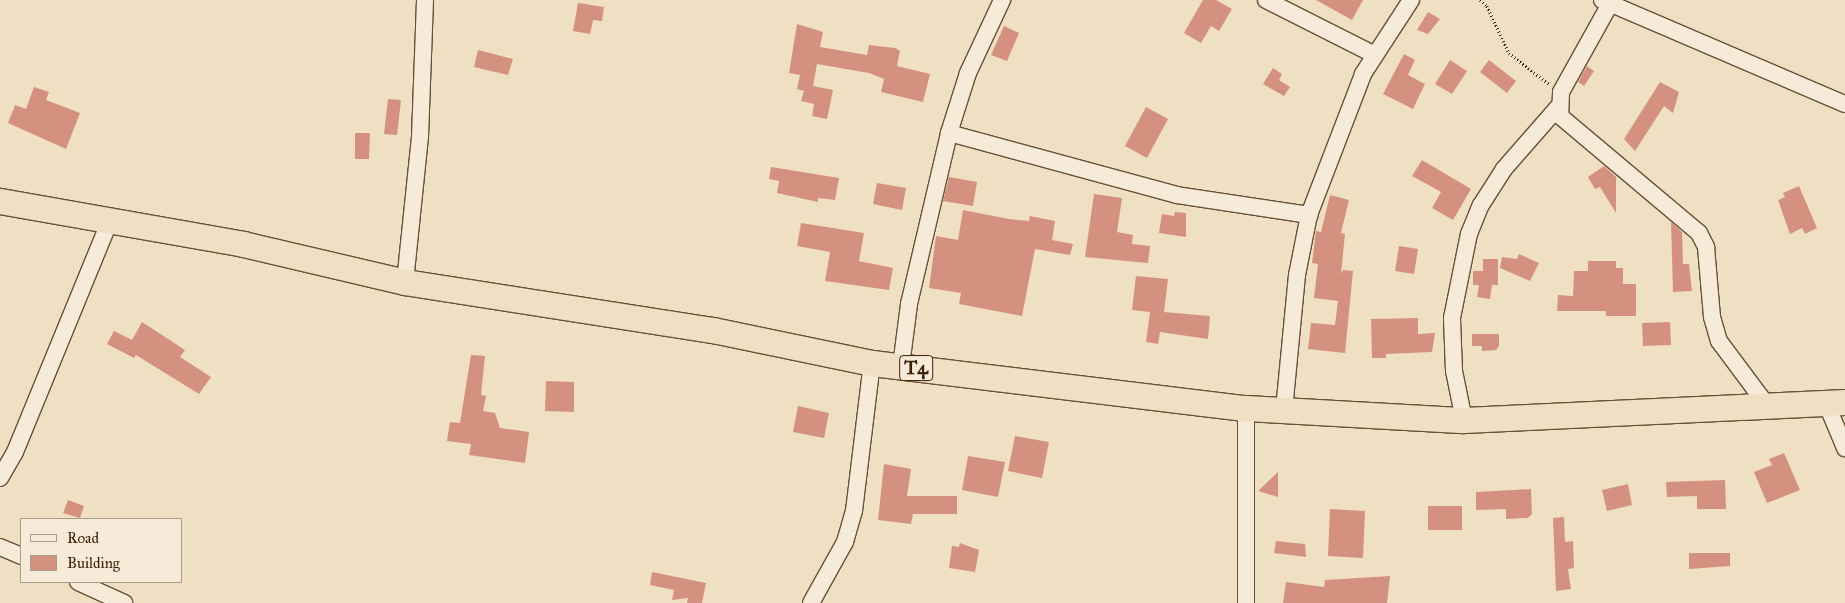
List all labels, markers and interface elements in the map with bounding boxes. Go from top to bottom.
road number: T4 [898,352,934,384]
legend [20,518,182,583]
text: Road [67,529,99,547]
text: Building [67,554,120,572]

